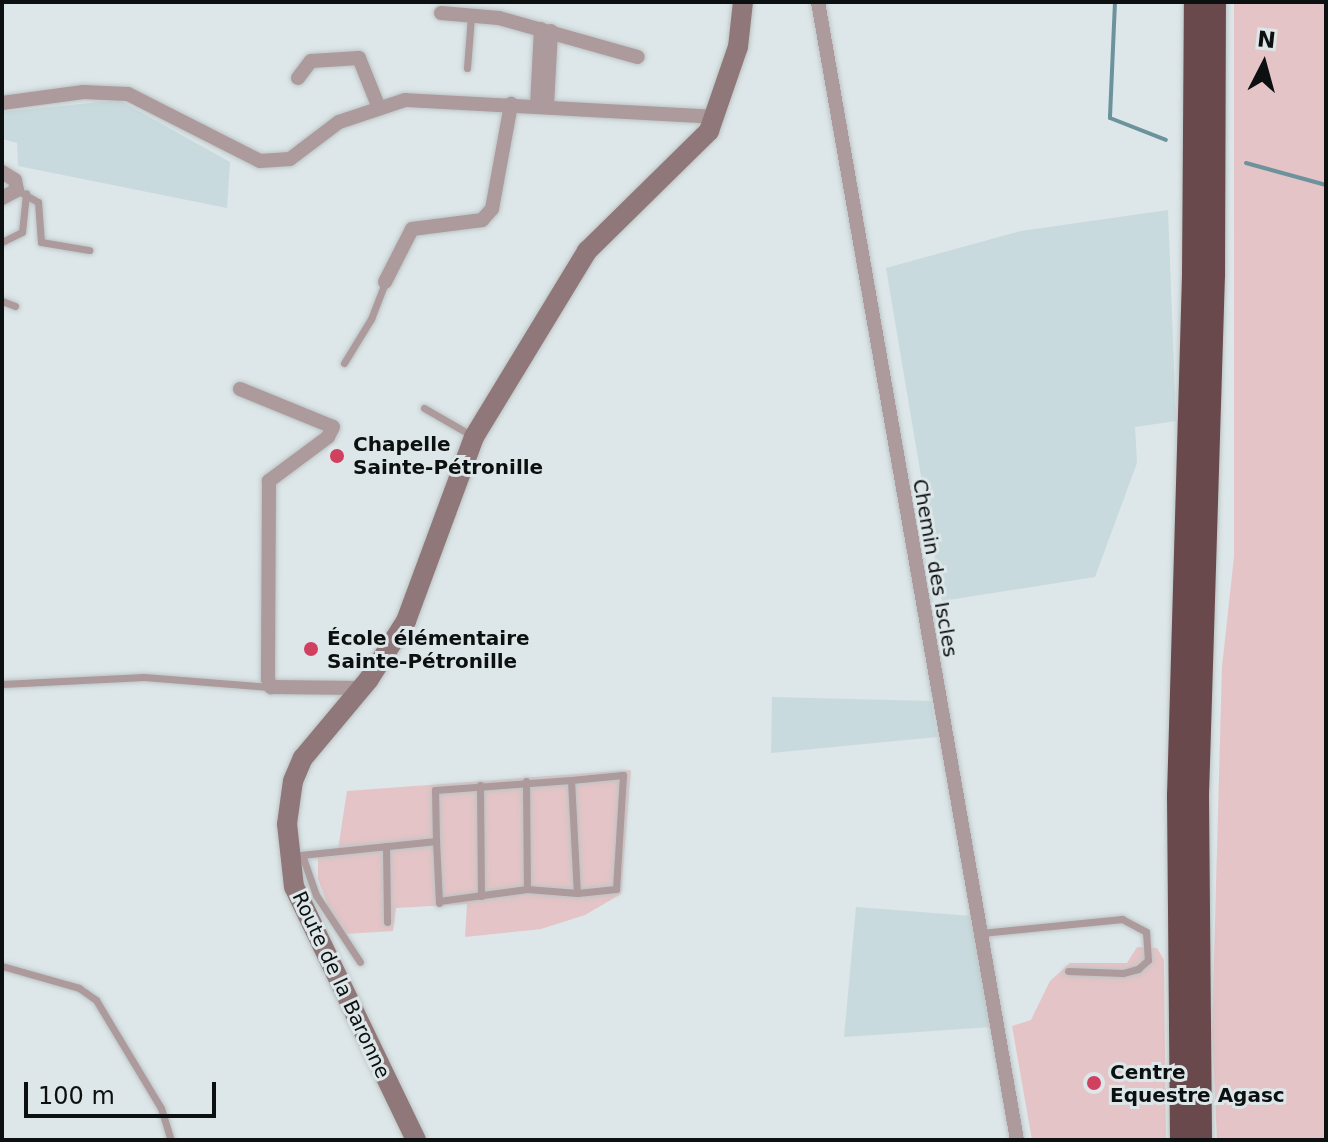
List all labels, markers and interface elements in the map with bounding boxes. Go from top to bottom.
north arrow [1224,24,1304,104]
text: N [1256,26,1277,53]
place label: Chapelle Sainte-Pétronille [353,432,543,479]
marker: Chapelle Sainte-Pétronille [328,447,346,465]
street label: Chemin des Iscles [908,477,962,659]
place label: École élémentaire Sainte-Pétronille [327,626,530,673]
marker: École élémentaire Sainte-Pétronille [302,640,320,658]
street label: Route de la Baronne [287,888,395,1082]
place label: Centre Equestre Agasc [1110,1060,1285,1107]
scale bar [28,1066,220,1116]
marker: Centre Equestre Agasc [1085,1074,1103,1092]
text: 100 m [38,1082,115,1110]

